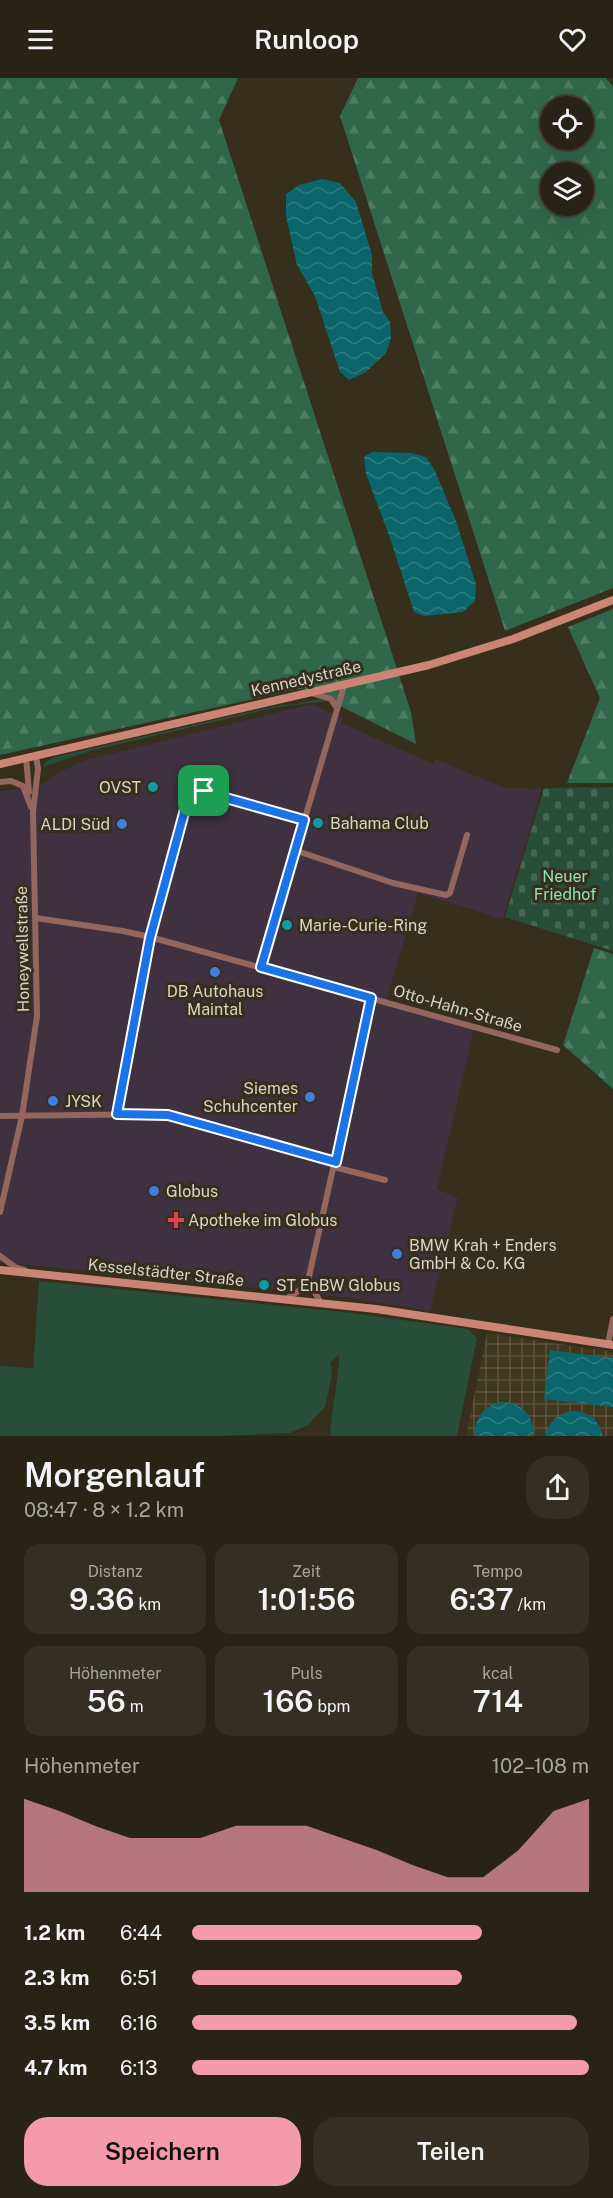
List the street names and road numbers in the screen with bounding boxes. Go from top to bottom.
street label: Kennedystraße [249,657,363,700]
street label: Honeywellstraße [12,886,33,1012]
street label: Otto-Hahn-Straße [391,981,525,1036]
street label: Kesselstädter Straße [87,1255,245,1290]

